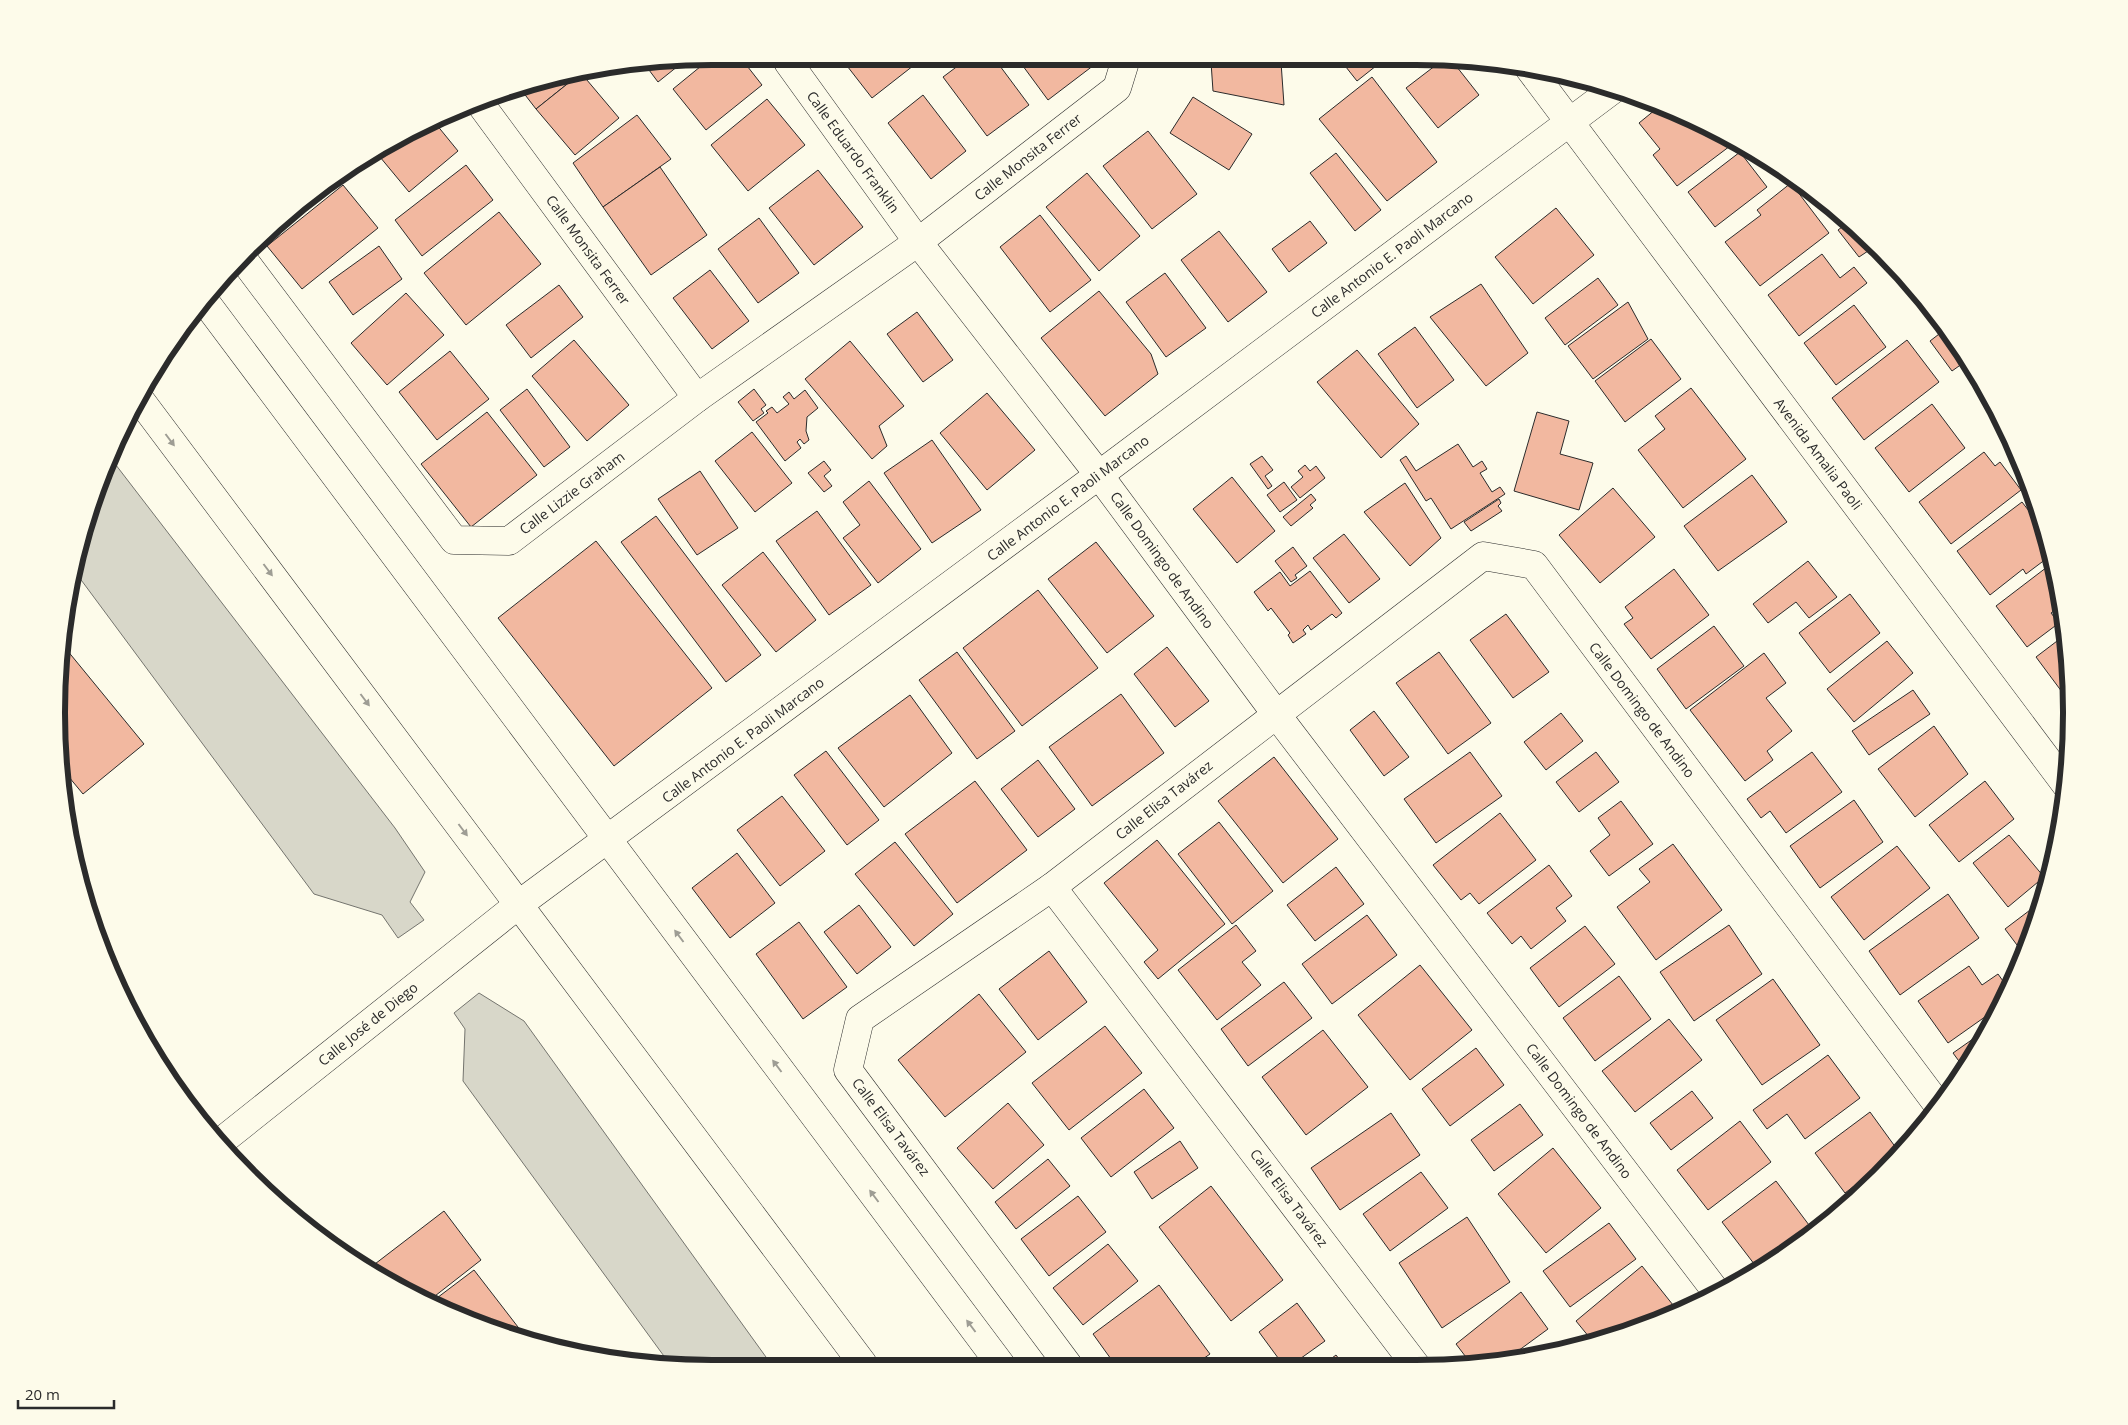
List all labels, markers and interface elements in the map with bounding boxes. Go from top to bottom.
street label: Calle Eduardo Franklin [803,87,904,217]
street label: Calle Monsita Ferrer [970,108,1086,205]
street label: Calle Antonio E. Paoli Marcano [1307,187,1477,322]
street label: Calle Monsita Ferrer [542,191,635,309]
street label: Avenida Amalia Paoli [1770,394,1867,514]
street label: Calle Antonio E. Paoli Marcano [983,430,1153,565]
one-way arrow [165,433,176,446]
street label: Calle Lizzie Graham [515,447,628,538]
street label: Calle Domingo de Andino [1106,487,1219,632]
one-way arrow [263,563,273,577]
street label: Calle Domingo de Andino [1585,638,1700,781]
street label: Calle Antonio E. Paoli Marcano [658,672,828,807]
one-way arrow [360,693,370,707]
street label: Calle Elisa Tavárez [1111,755,1217,844]
one-way arrow [457,823,468,836]
one-way arrow [674,929,684,943]
street label: Calle José de Diego [314,977,422,1070]
street label: Calle Domingo de Andino [1522,1039,1637,1182]
one-way arrow [771,1060,782,1073]
street label: Calle Elisa Tavárez [848,1074,935,1180]
street label: Calle Elisa Tavárez [1246,1145,1333,1251]
one-way arrow [869,1189,879,1203]
one-way arrow [966,1320,977,1333]
scale bar [18,1378,114,1410]
text: 20 m [25,1384,60,1404]

